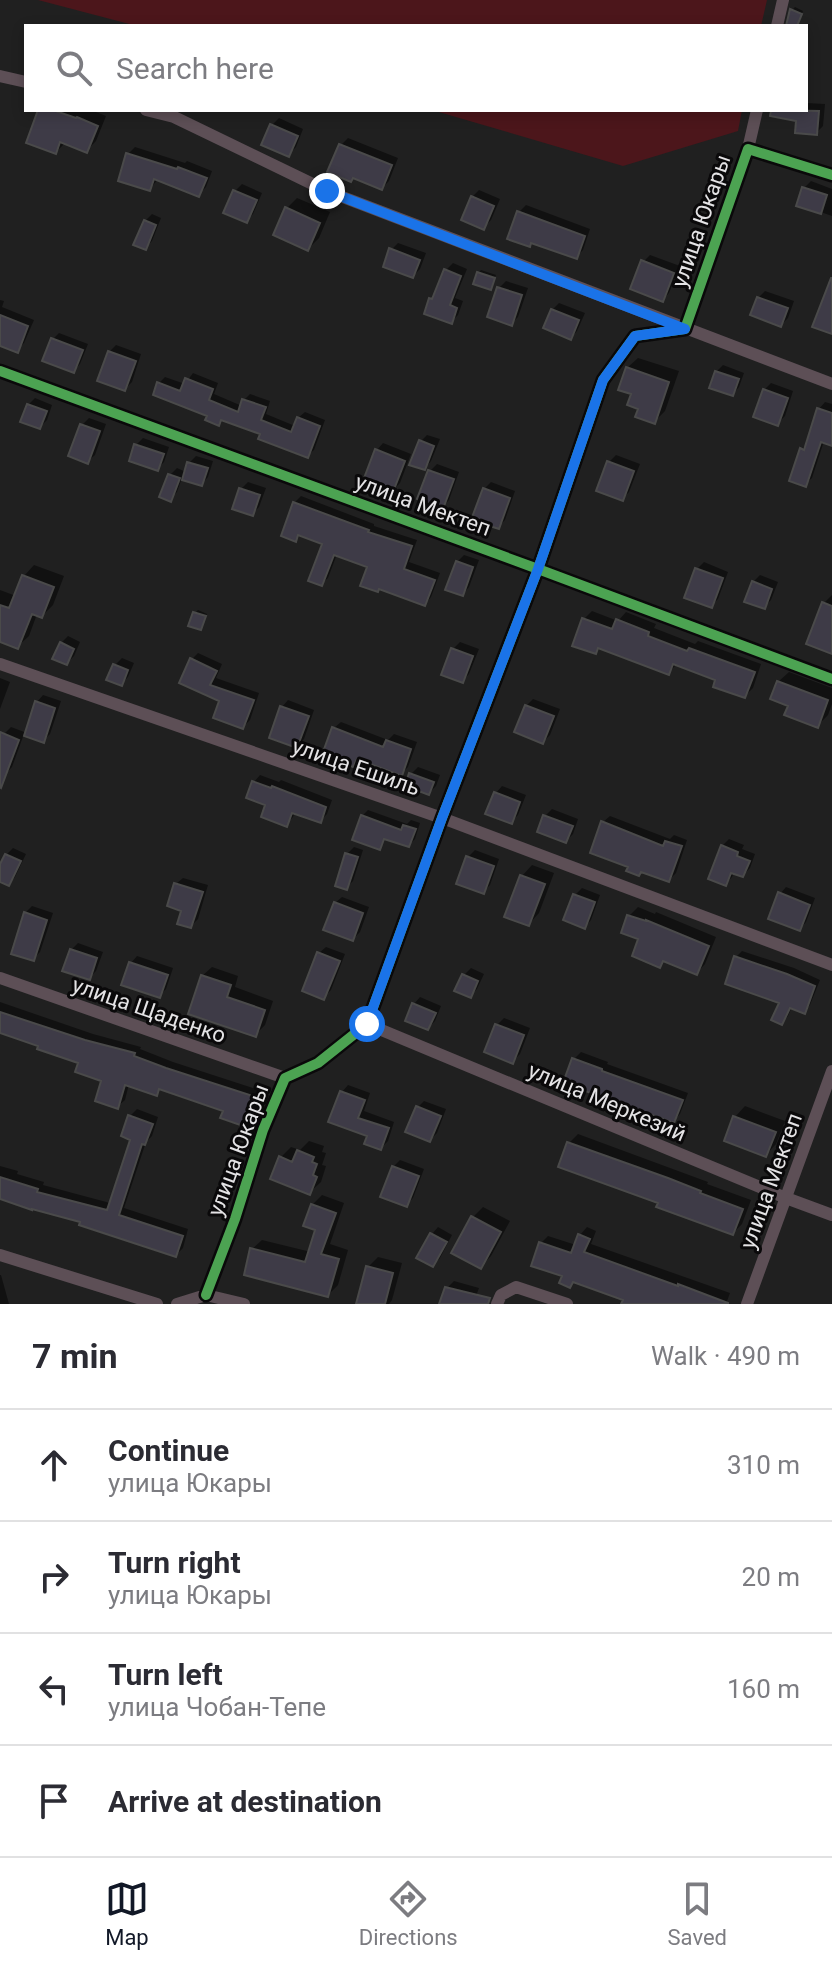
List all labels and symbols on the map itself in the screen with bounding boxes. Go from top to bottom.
street label: улица Юкары [667,151,735,291]
route end [309,173,345,209]
street label: улица Мектеп [352,469,494,541]
street label: улица Ешиль [289,733,423,801]
street label: улица Щаденко [69,972,229,1048]
route start [349,1006,385,1042]
street label: улица Меркезий [524,1057,690,1147]
street label: улица Юкары [203,1081,273,1219]
street label: улица Мектеп [735,1110,807,1252]

